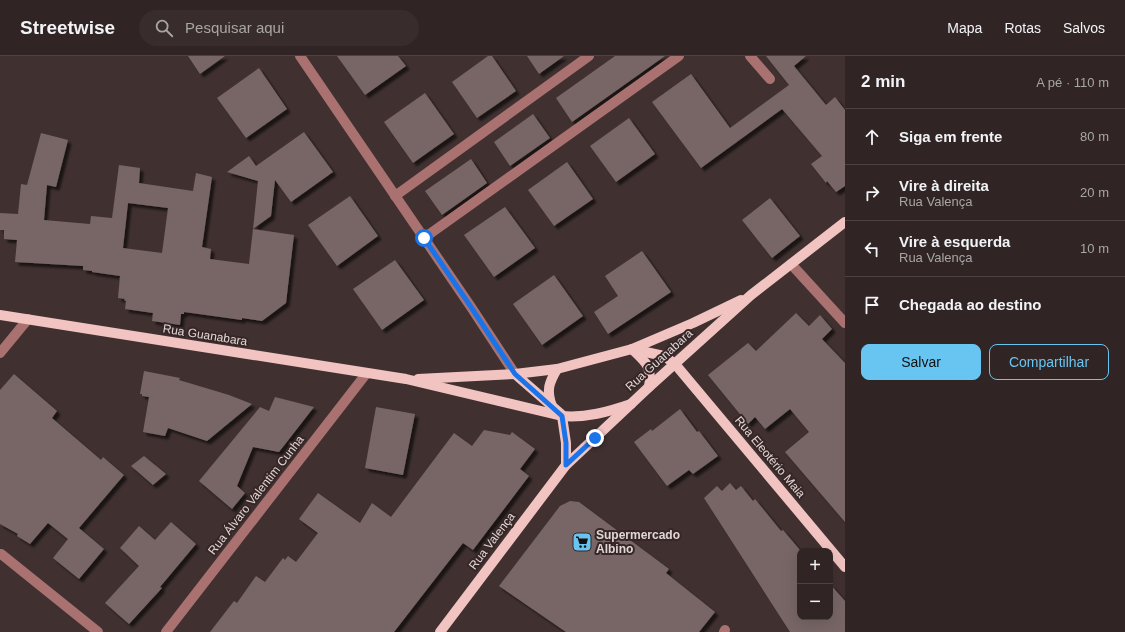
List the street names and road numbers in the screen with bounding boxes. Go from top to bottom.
street label: Rua Guanabara [162,321,249,349]
street label: Rua Guanabara [623,326,696,394]
street label: Rua Eleotério Maia [732,413,808,501]
street label: Rua Álvaro Valentim Cunha [204,432,307,557]
street label: Rua Valença [466,509,518,572]

